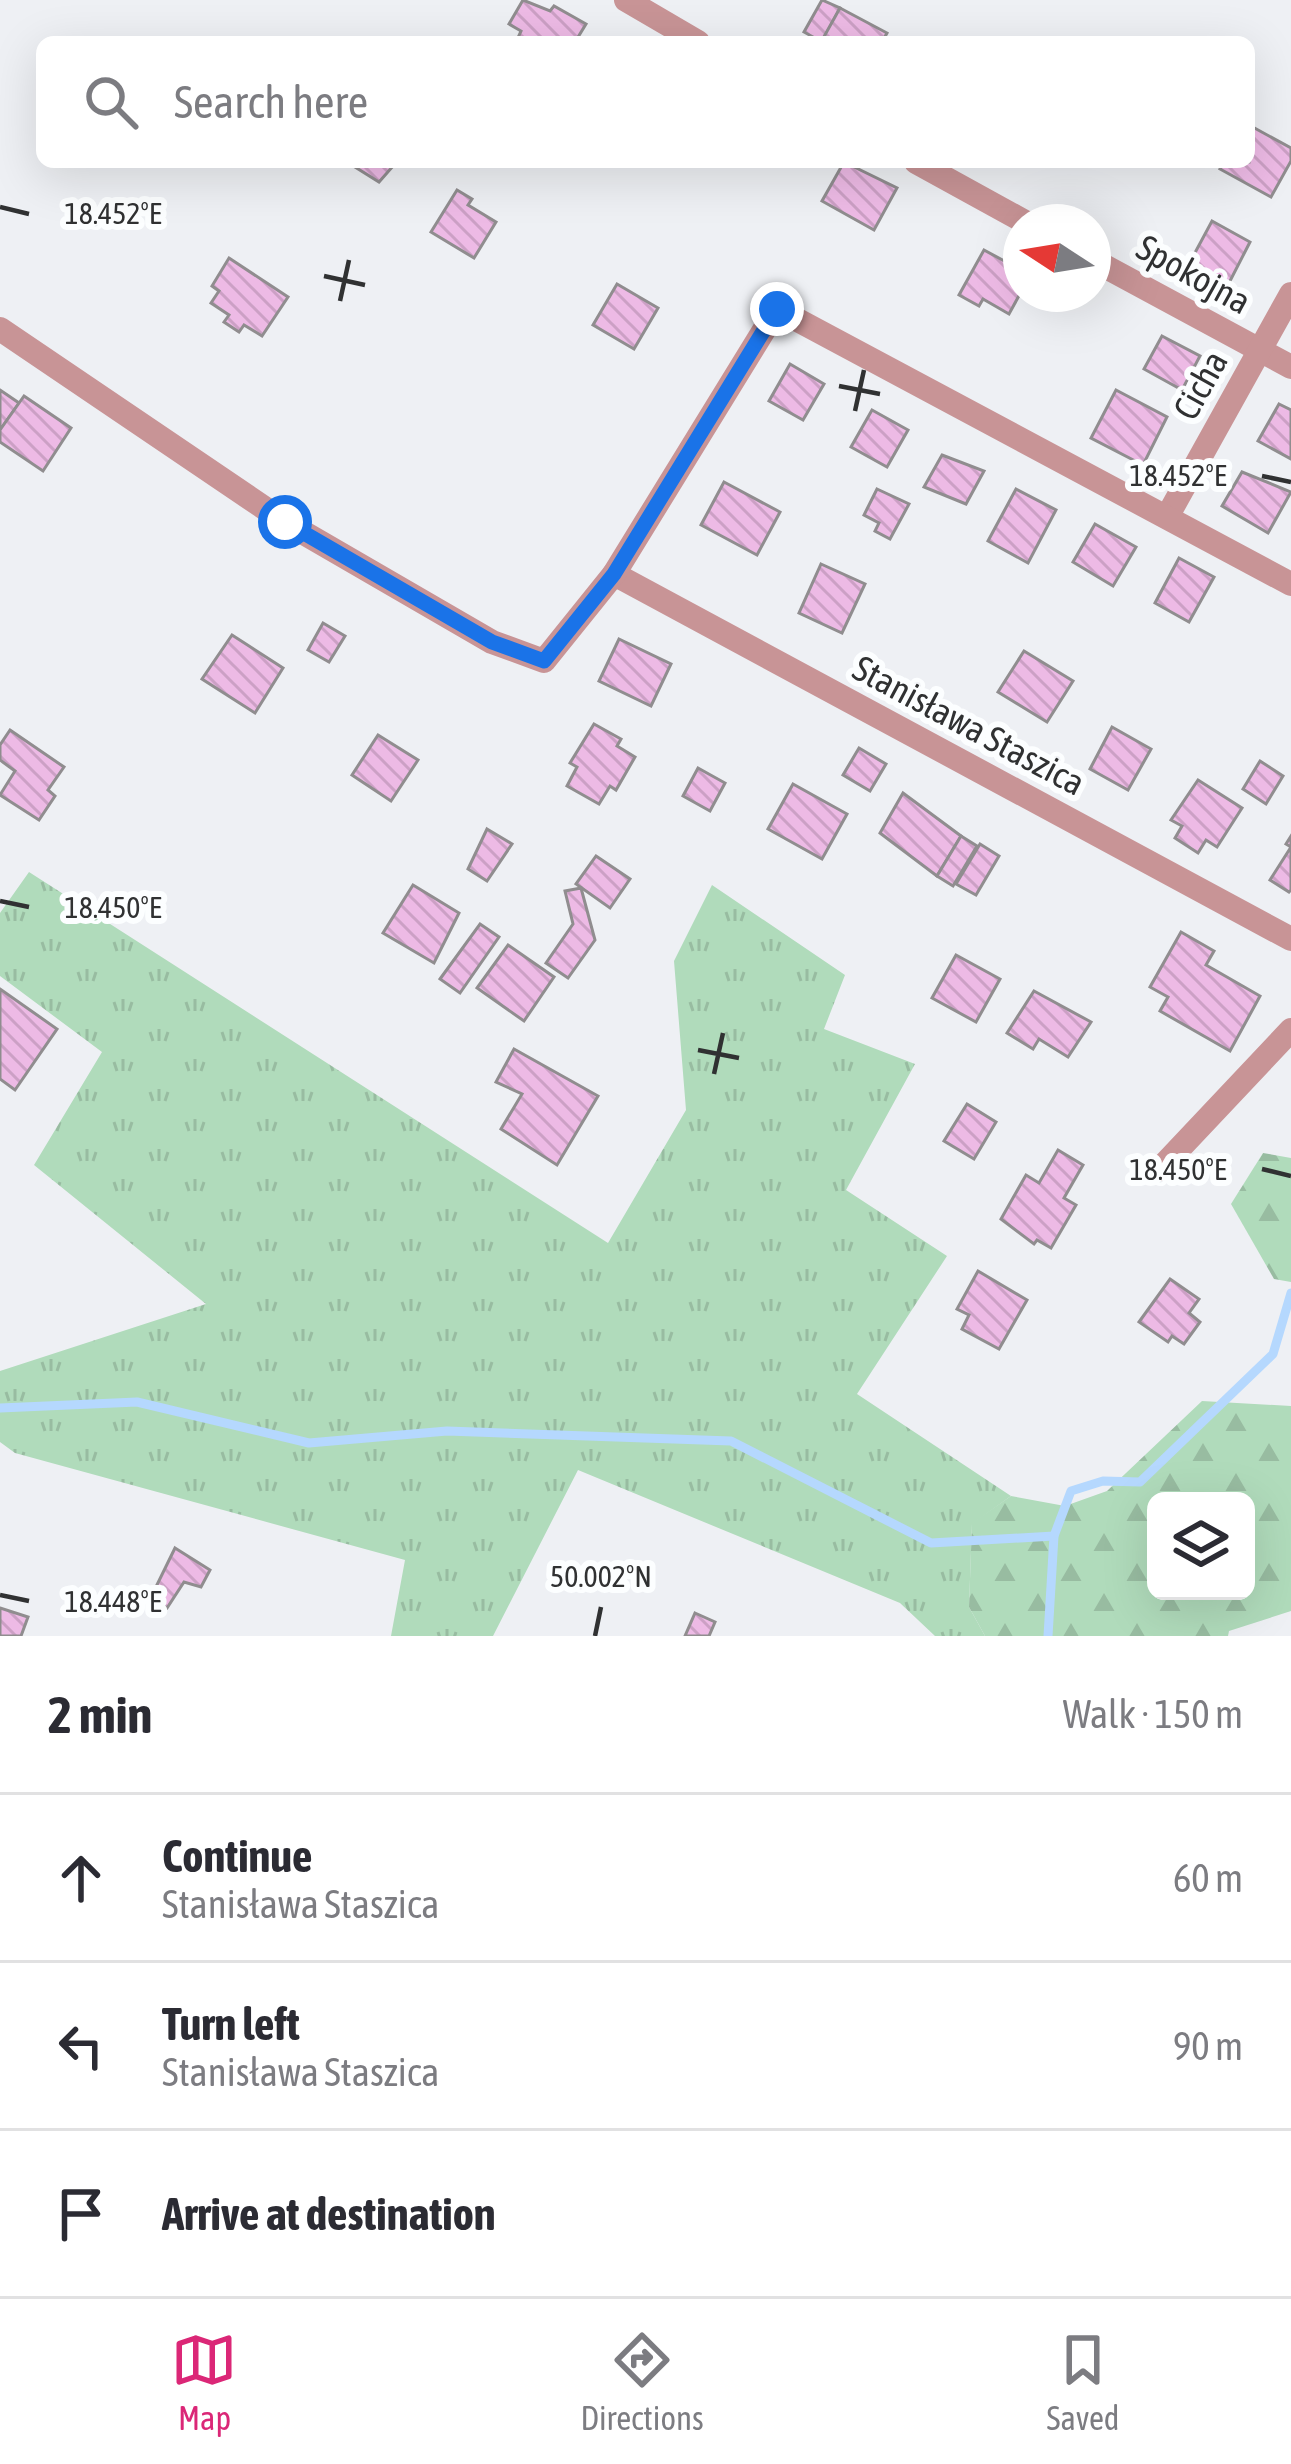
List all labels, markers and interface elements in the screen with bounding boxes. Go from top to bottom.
search box [36,36,1255,168]
icon: search [78,69,144,135]
text: Search here [174,76,368,128]
text: 18.452°E [65,196,162,230]
north arrow [1003,204,1111,312]
street label: Spokojna [1130,226,1258,322]
route end [750,282,804,336]
street label: Cicha [1164,343,1236,427]
text: 18.452°E [1130,458,1227,492]
route start [258,495,312,549]
street label: Stanisława Staszica [846,646,1092,804]
text: 18.450°E [65,890,162,924]
text: 18.450°E [1130,1152,1227,1186]
map controls [1147,1492,1255,1600]
button: layers [1147,1492,1255,1600]
text: 50.002°N [550,1559,652,1593]
text: 18.448°E [65,1584,162,1618]
text: 2 min [48,1685,152,1744]
text: Walk · 150 m [1063,1692,1243,1736]
text: Continue [162,1830,313,1882]
icon: ahead [48,1845,114,1911]
text: 60 m [1173,1856,1243,1900]
text: Stanisława Staszica [162,1882,439,1926]
text: Turn left [162,1998,300,2050]
icon: left [48,2013,114,2079]
text: 90 m [1173,2024,1243,2068]
text: Stanisława Staszica [162,2050,439,2094]
icon: arrive [48,2181,114,2247]
text: Arrive at destination [162,2188,496,2240]
tab: Map [171,2327,237,2437]
tab: Directions [580,2327,704,2437]
tab: Saved [1047,2327,1119,2437]

